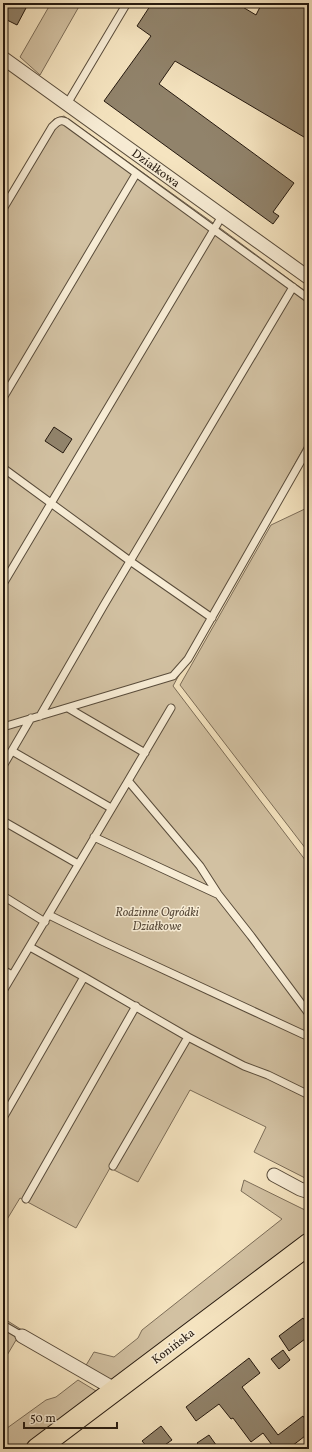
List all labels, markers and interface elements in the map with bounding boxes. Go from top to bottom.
street label: Działkowa [128,146,183,192]
park label: Rodzinne Ogródki Działkowe [115,905,200,935]
street label: Konińska [149,1325,198,1368]
scale bar [24,1404,117,1430]
text: 50 m [30,1411,56,1427]

